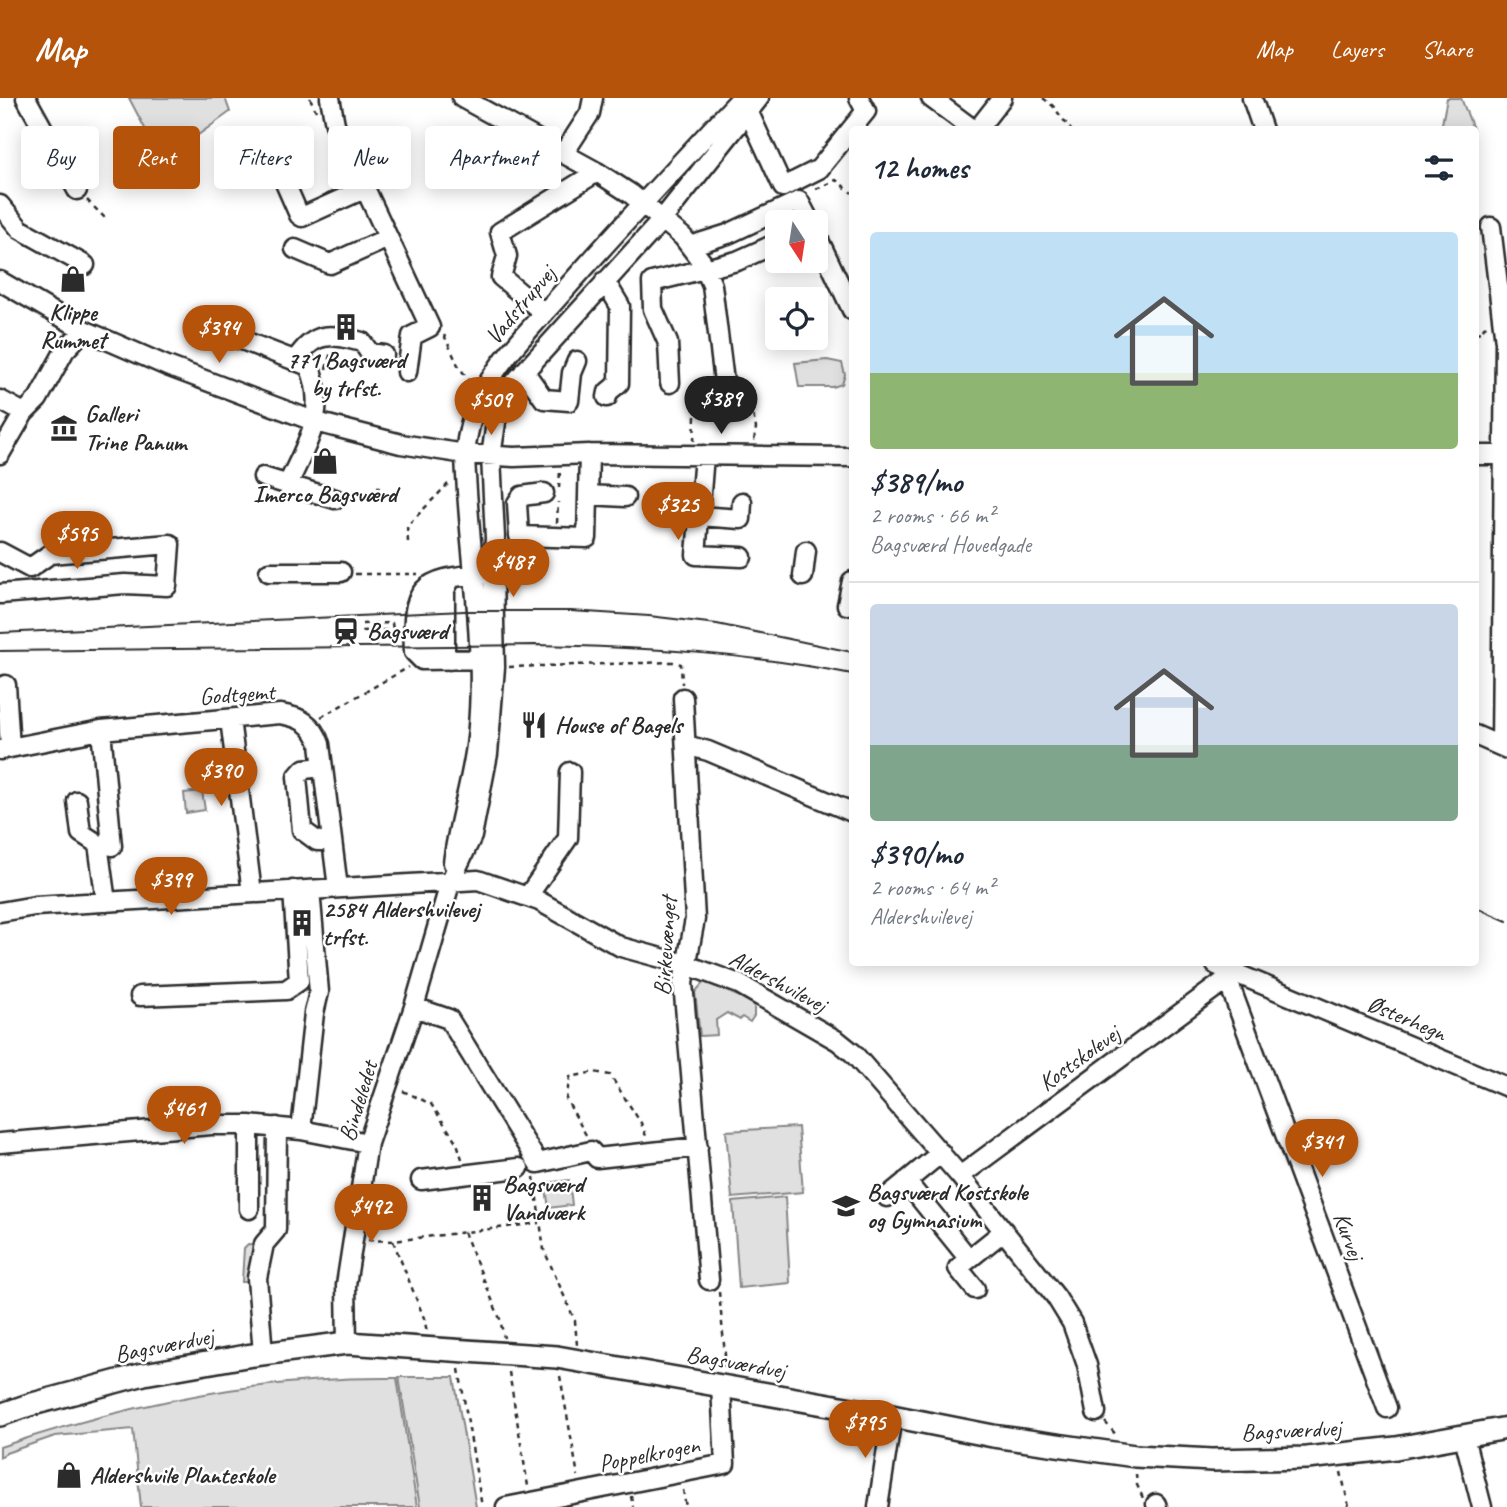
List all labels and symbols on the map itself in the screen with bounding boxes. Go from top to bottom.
north arrow [765,210,828,273]
street label: Vadstrupvej [478,257,564,351]
shop icon: Klippe Rummet [58,264,88,294]
place label: Klippe Rummet [40,297,110,355]
pin: $394 [178,306,260,365]
building icon: 771 Bagsværd by trfst. [331,312,361,342]
place label: 771 Bagsværd by trfst. [287,345,410,403]
pin: $389 [680,376,762,436]
pin: $509 [450,378,532,437]
place label: Galleri Trine Panum [85,399,188,457]
museum icon: Galleri Trine Panum [49,413,79,443]
shop icon: Imerco Bagsværd [310,446,340,476]
place label: Imerco Bagsværd [253,479,401,509]
pin: $325 [637,482,719,542]
pin: $595 [36,512,118,571]
pin: $487 [472,540,554,599]
station icon: Bagsværd [331,616,361,646]
place label: Bagsværd [367,616,452,646]
street label: Godtgemt [198,676,278,712]
restaurant icon: House of Bagels [519,710,549,740]
place label: House of Bagels [555,710,685,740]
pin: $390 [180,748,262,808]
pin: $399 [130,858,212,917]
street label: Birkevænget [647,892,684,997]
place label: 2584 Aldershvilevej trfst. [323,894,483,952]
building icon: 2584 Aldershvilevej trfst. [287,908,317,938]
street label: Aldershvilevej [724,943,835,1021]
street label: Østerhegn [1363,988,1452,1048]
street label: Kostskolevej [1032,1017,1128,1098]
street label: Bindeledet [332,1055,385,1145]
pin: $461 [143,1086,225,1146]
pin: $341 [1281,1119,1363,1179]
place label: Bagsværd Vandværk [503,1169,588,1227]
place label: Bagsværd Kostskole og Gymnasium [867,1177,1030,1235]
building icon: Bagsværd Vandværk [467,1183,497,1213]
pin: $492 [330,1184,412,1244]
school or university icon: Bagsværd Kostskole og Gymnasium [831,1191,861,1221]
street label: Kurvej [1327,1208,1372,1267]
street label: Bagsværdvej [112,1320,219,1369]
street label: Bagsværdvej [684,1339,791,1386]
pin: $795 [824,1400,906,1460]
street label: Bagsværdvej [1240,1412,1345,1448]
street label: Poppelkrogen [596,1429,703,1478]
shop icon: Aldershvile Planteskole [54,1460,84,1490]
place label: Aldershvile Planteskole [90,1460,277,1490]

